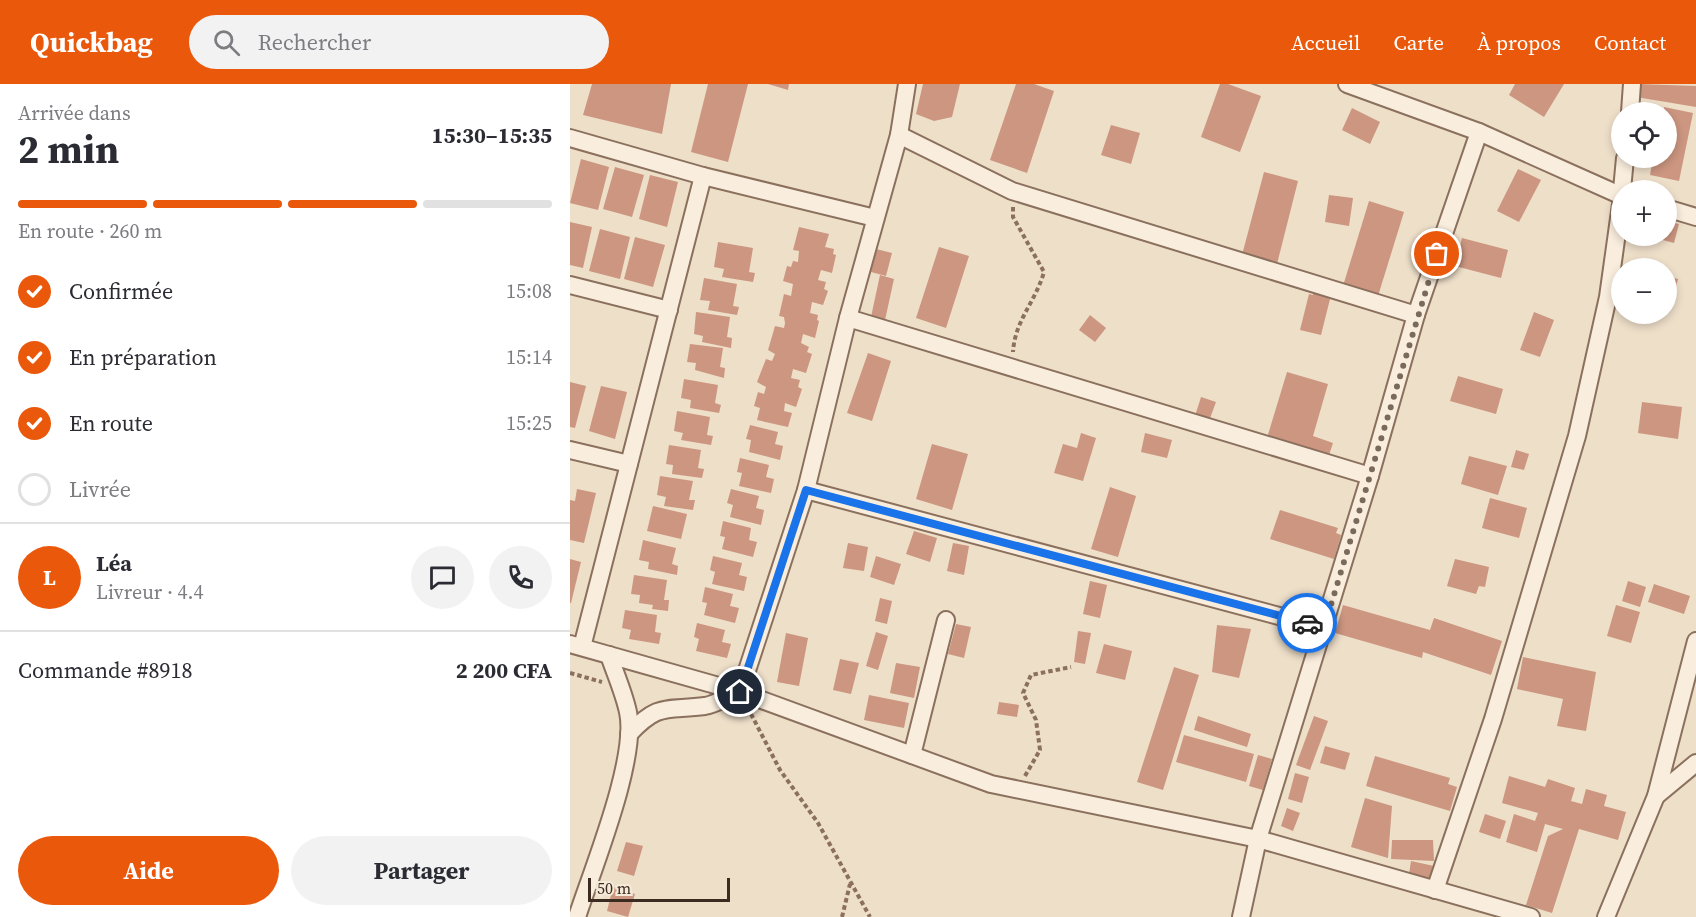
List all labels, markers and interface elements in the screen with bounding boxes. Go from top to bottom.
search box [189,15,609,69]
text: Quickbag [30,23,153,61]
icon: search [210,26,243,59]
text: Rechercher [258,27,371,57]
text: Accueil [1291,28,1360,57]
text: Carte [1393,28,1444,57]
text: À propos [1477,28,1561,57]
text: Contact [1594,28,1666,57]
text: Arrivée dans [18,99,131,127]
map controls [1611,102,1677,324]
button: locate [1611,102,1677,168]
text: 15:30–15:35 [432,120,552,150]
text: 2 min [18,123,119,176]
button: + [1611,180,1677,246]
text: En route · 260 m [18,217,162,245]
pin [1411,228,1462,279]
icon: bag [1420,237,1453,270]
button: − [1611,258,1677,324]
icon: check [18,275,51,308]
text: Confirmée [69,276,173,306]
text: 15:08 [506,277,552,305]
icon: check [18,341,51,374]
text: En préparation [69,342,217,372]
text: 15:14 [506,343,552,371]
icon: check [18,407,51,440]
text: En route [69,408,153,438]
text: 15:25 [506,409,552,437]
text: Livrée [69,474,131,504]
button: chat [411,546,474,609]
button: phone [489,546,552,609]
text: Léa [96,548,132,578]
text: L [43,562,56,592]
text: Livreur · 4.4 [96,578,204,606]
courier [1277,593,1337,653]
icon: car [1291,607,1324,640]
text: Commande #8918 [18,655,192,685]
text: 2 200 CFA [456,655,552,685]
pin [714,666,765,717]
icon: home [723,675,756,708]
button: Aide [18,836,279,905]
button: Partager [291,836,552,905]
scale bar [588,875,730,902]
text: 50 m [597,877,631,899]

